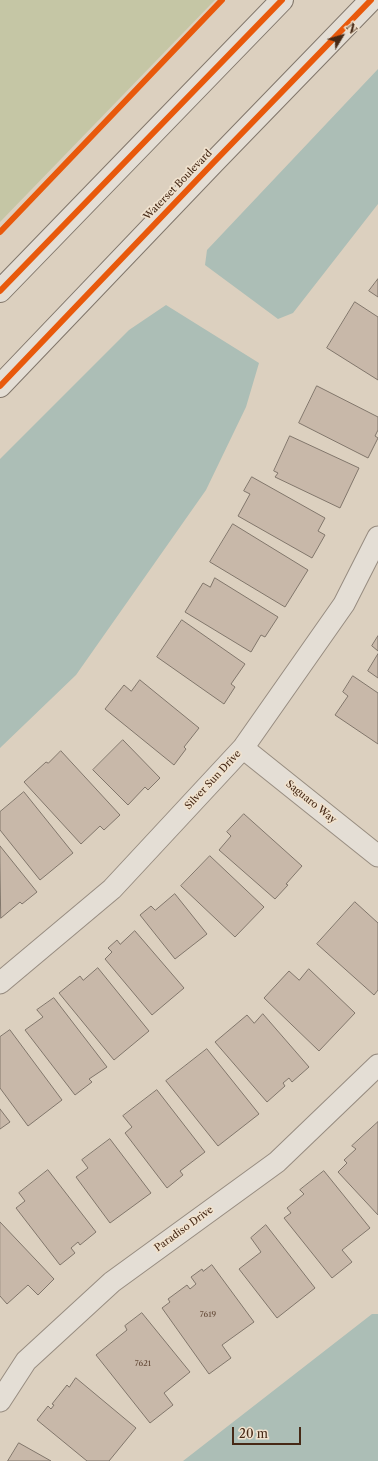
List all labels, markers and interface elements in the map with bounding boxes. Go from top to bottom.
north arrow [322,16,362,56]
text: N [343,21,360,37]
street label: Waterset Boulevard [141,147,215,223]
street label: Silver Sun Drive [182,748,244,812]
street label: Saguaro Way [283,778,339,826]
street label: Paradiso Drive [152,1204,216,1254]
house number: 7619 [200,1310,216,1320]
house number: 7621 [135,1359,151,1369]
scale bar [234,1419,303,1445]
text: 20 m [239,1426,268,1441]

